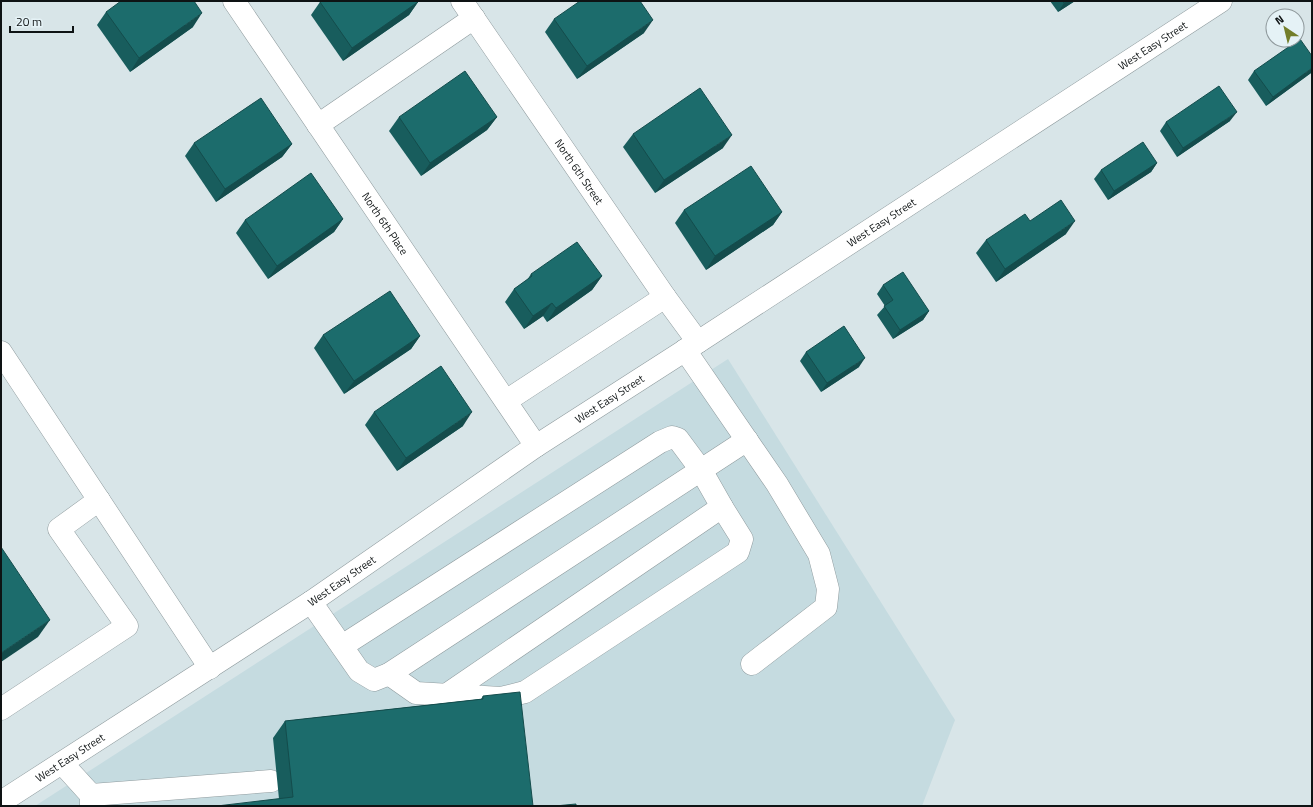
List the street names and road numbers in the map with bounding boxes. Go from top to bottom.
street label: West Easy Street [1115,17,1190,74]
street label: North 6th Street [551,136,607,208]
street label: North 6th Place [358,189,412,258]
street label: West Easy Street [844,194,919,251]
street label: West Easy Street [572,371,647,427]
street label: West Easy Street [304,552,379,610]
street label: West Easy Street [32,729,108,786]

